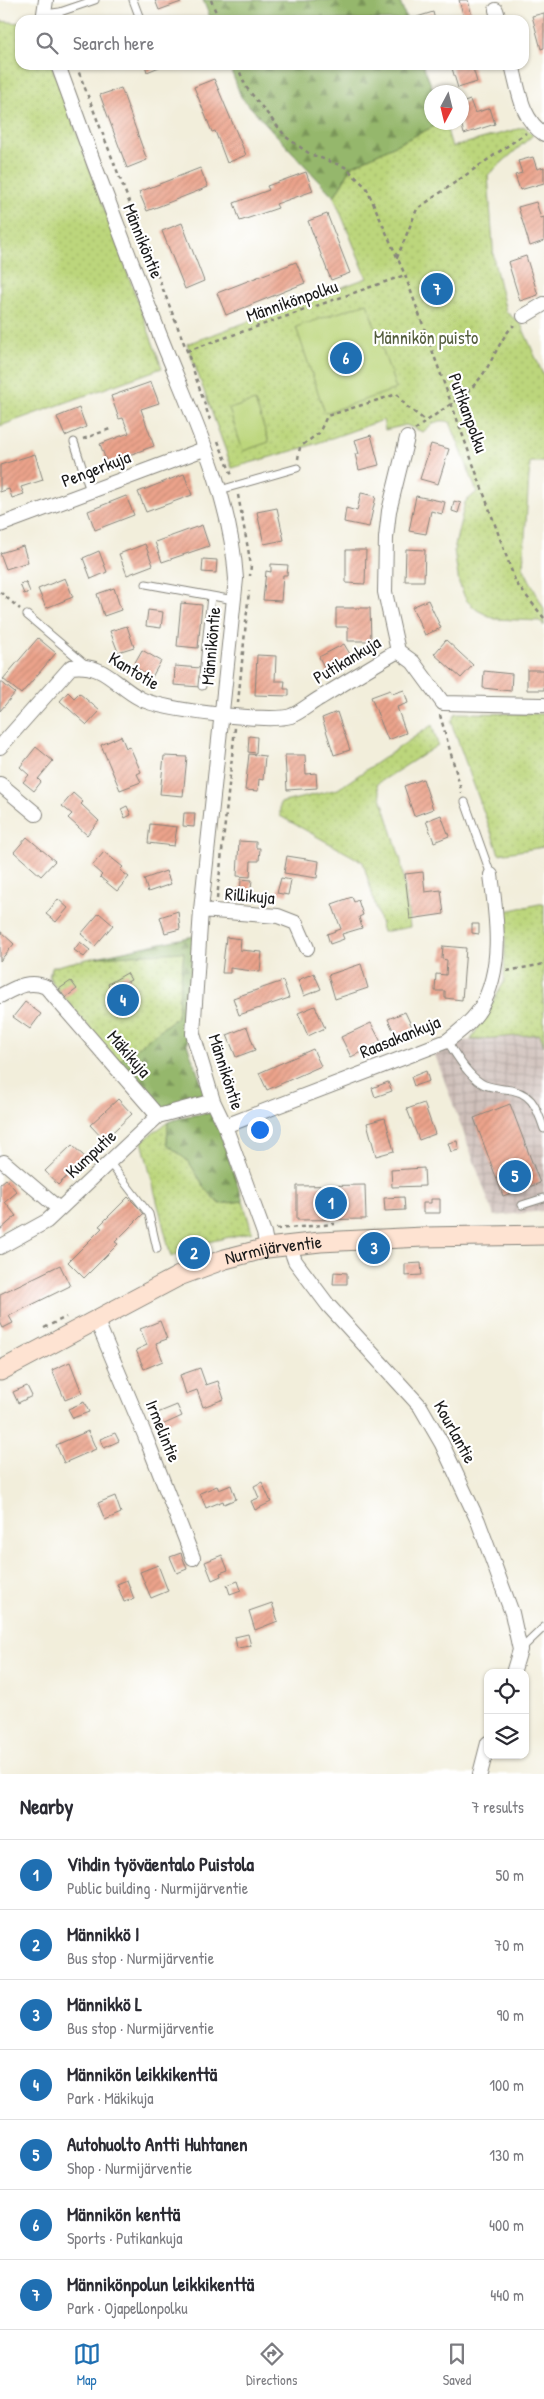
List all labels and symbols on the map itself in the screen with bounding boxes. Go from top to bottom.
north arrow [424,85,469,130]
street label: Männiköntie [117,200,170,282]
pin: 7 [421,270,453,308]
street label: Männikönpolku [243,273,341,328]
park label: Männikön puisto [374,325,478,350]
pin: 6 [330,339,362,377]
street label: Putikanpolku [443,369,494,456]
street label: Pengerkuja [58,444,134,493]
street label: Männiköntie [195,606,226,686]
street label: Putikankuja [308,630,385,690]
street label: Kantotie [104,646,164,696]
street label: Rillikuja [224,881,276,910]
pin: 4 [107,981,139,1019]
street label: Raasakankuja [356,1009,444,1064]
street label: Mäkikuja [102,1025,157,1083]
street label: Männiköntie [202,1031,250,1113]
your location [247,1117,273,1143]
street label: Kumputie [60,1124,122,1184]
pin: 5 [499,1157,531,1195]
pin: 1 [315,1184,347,1222]
street label: Nurmijärventie [222,1229,323,1271]
pin: 3 [358,1229,390,1267]
pin: 2 [178,1234,210,1272]
street label: Irmelintie [140,1396,187,1466]
street label: Kourlantie [428,1396,483,1468]

